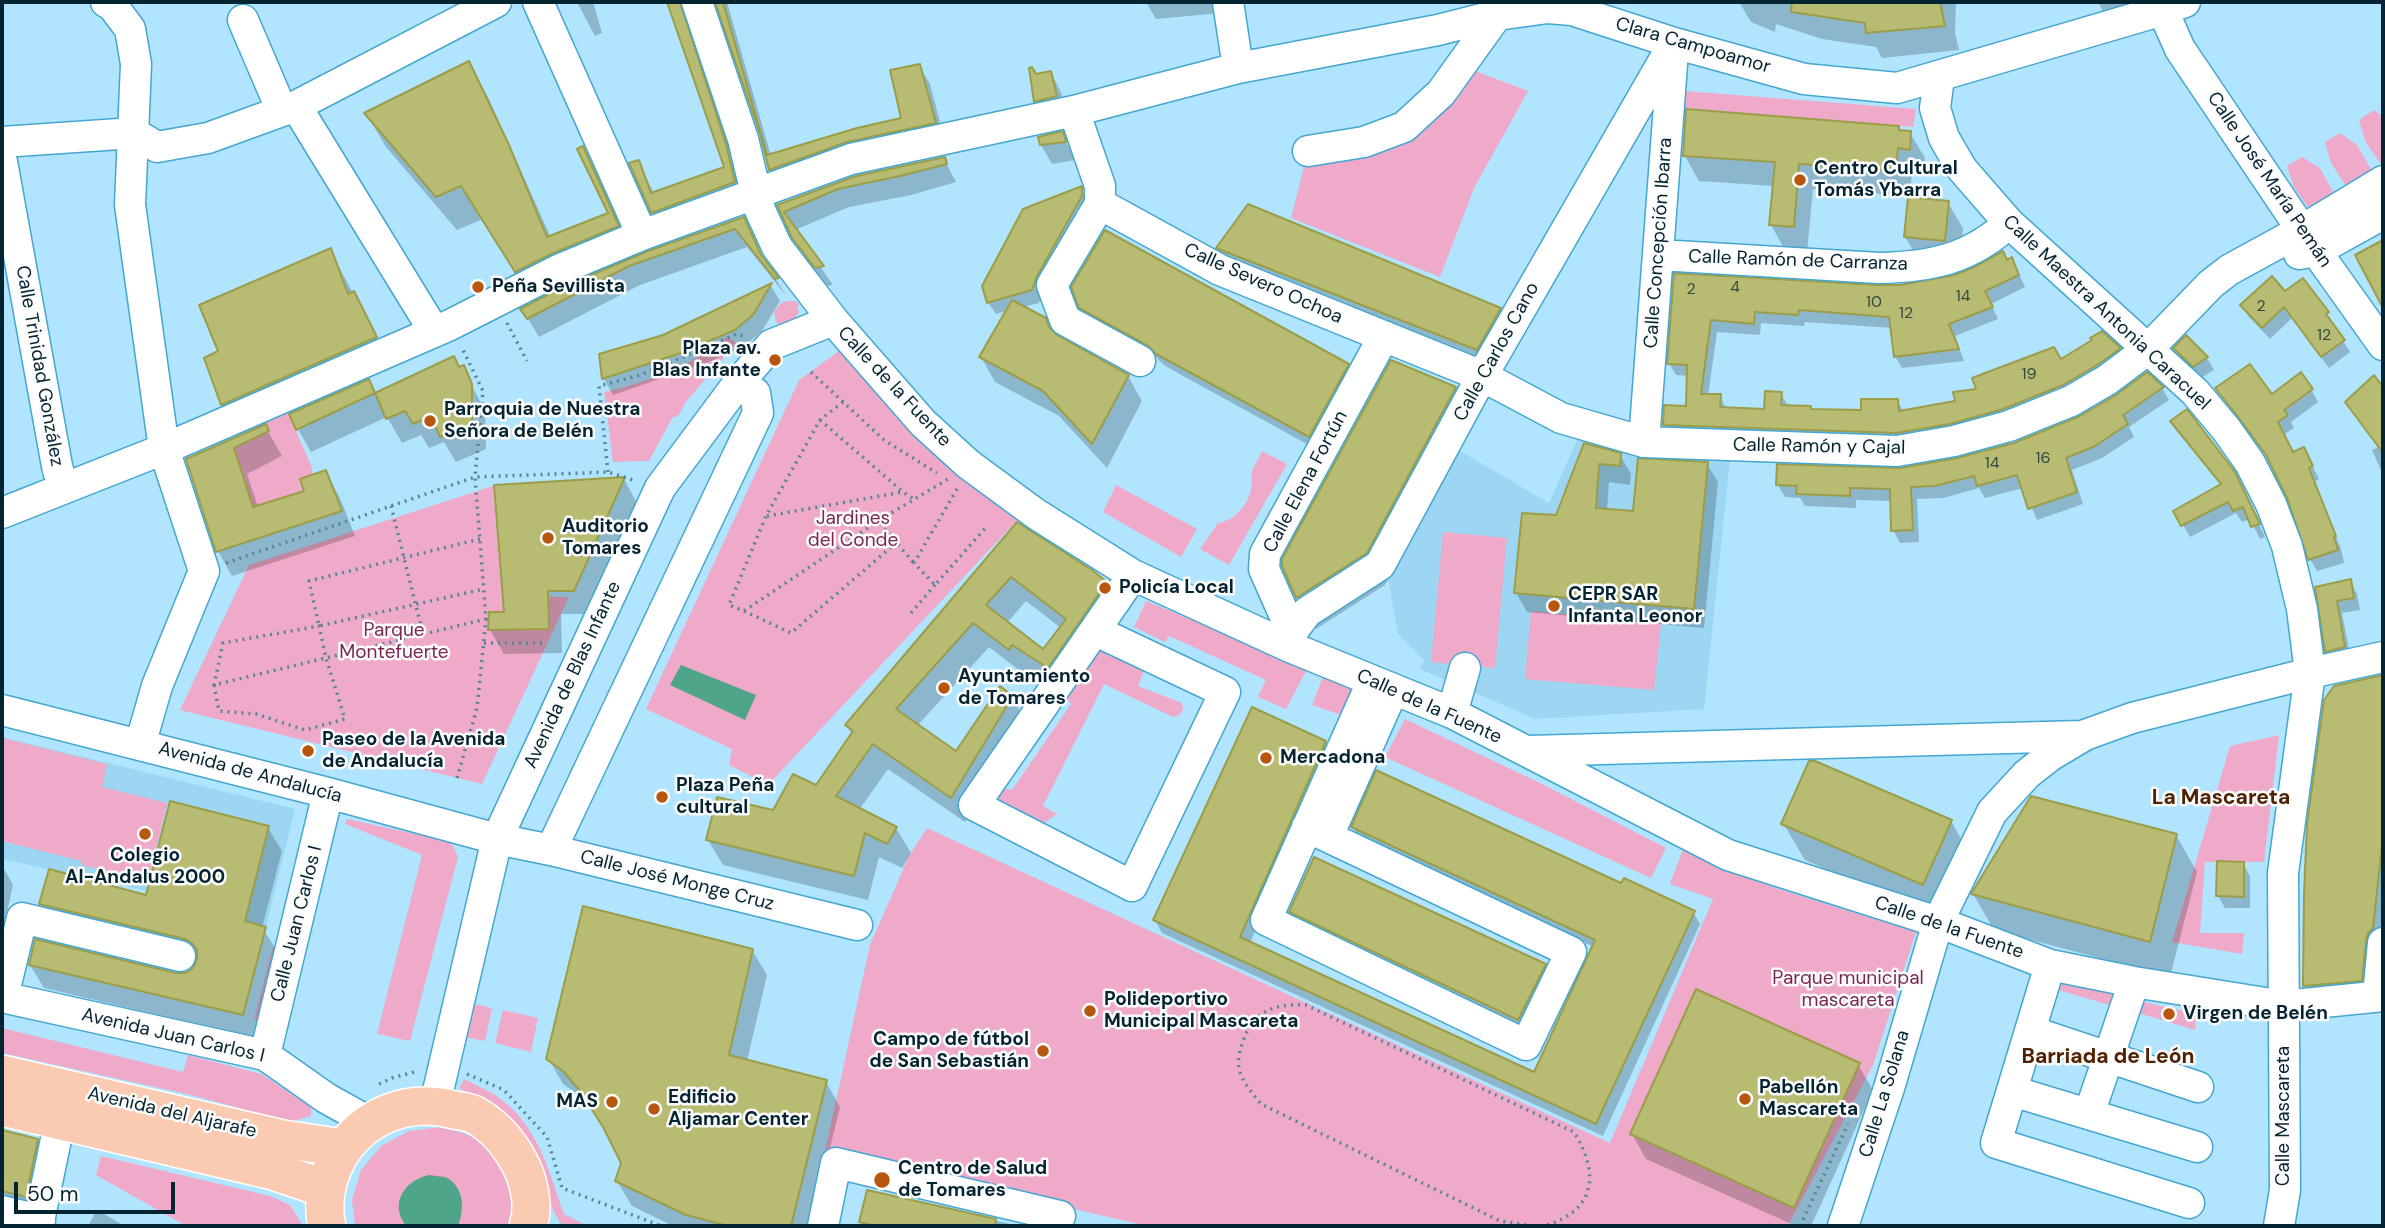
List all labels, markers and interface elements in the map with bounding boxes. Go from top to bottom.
street label: Clara Campoamor [1613,13,1773,79]
street label: Calle José María Pemán [2202,88,2336,272]
street label: Calle Concepción Ibarra [1640,137,1678,349]
place label: Centro Cultural Tomás Ybarra [1814,158,1958,202]
marker: Centro Cultural Tomás Ybarra [1792,172,1808,188]
street label: Calle Maestra Antonia Caracuel [1998,211,2214,415]
street label: Calle Severo Ochoa [1180,239,1346,329]
street label: Calle Ramón de Carranza [1688,246,1908,276]
street label: Calle Trinidad González [10,264,68,468]
place label: Peña Sevillista [492,276,625,298]
street label: Calle Carlos Cano [1449,278,1545,426]
house number: 4 [1730,278,1740,298]
marker: Peña Sevillista [470,279,486,295]
house number: 2 [1686,280,1696,300]
house number: 14 [1956,287,1970,307]
house number: 10 [1866,293,1882,313]
house number: 2 [2256,297,2266,317]
house number: 12 [1899,304,1913,324]
street label: Calle de la Fuente [832,322,956,452]
house number: 12 [2317,326,2331,346]
place label: Plaza av. Blas Infante [652,338,761,382]
marker: Plaza av. Blas Infante [767,352,783,368]
house number: 19 [2021,365,2037,385]
place label: Parroquia de Nuestra Señora de Belén [444,399,640,443]
street label: Calle Elena Fortún [1259,407,1353,557]
marker: Parroquia de Nuestra Señora de Belén [422,413,438,429]
street label: Calle Ramón y Cajal [1733,434,1905,460]
house number: 16 [2035,449,2051,469]
house number: 14 [1985,454,1999,474]
park label: Jardines del Conde [808,508,898,552]
place label: Auditorio Tomares [562,516,649,560]
marker: Auditorio Tomares [540,530,556,546]
place label: Policía Local [1119,577,1234,599]
street label: Avenida de Blas Infante [520,578,626,772]
marker: Policía Local [1097,580,1113,596]
place label: CEPR SAR Infanta Leonor [1568,584,1703,628]
marker: CEPR SAR Infanta Leonor [1546,598,1562,614]
park label: Parque Montefuerte [339,620,449,664]
street label: Calle de la Fuente [1353,665,1505,749]
place label: Ayuntamiento de Tomares [958,666,1090,710]
marker: Ayuntamiento de Tomares [936,680,952,696]
place label: Paseo de la Avenida de Andalucía [322,729,505,773]
street label: Avenida de Andalucía [156,738,344,808]
marker: Paseo de la Avenida de Andalucía [300,743,316,759]
place label: Mercadona [1280,747,1385,769]
marker: Mercadona [1258,750,1274,766]
place label: Plaza Peña cultural [676,775,774,819]
district label: La Mascareta [2152,785,2290,811]
marker: Plaza Peña cultural [654,789,670,805]
marker: Colegio Al-Andalus 2000 [137,826,153,842]
street label: Calle Juan Carlos I [267,843,327,1005]
place label: Colegio Al-Andalus 2000 [65,845,225,889]
street label: Calle José Monge Cruz [578,846,776,916]
street label: Calle de la Fuente [1871,892,2027,964]
park label: Parque municipal mascareta [1772,968,1924,1012]
place label: Polideportivo Municipal Mascareta [1104,989,1298,1033]
marker: Polideportivo Municipal Mascareta [1082,1003,1098,1019]
place label: Virgen de Belén [2183,1003,2328,1025]
street label: Avenida Juan Carlos I [79,1004,267,1068]
marker: Virgen de Belén [2161,1006,2177,1022]
street label: Calle La Solana [1855,1028,1915,1160]
place label: Campo de fútbol de San Sebastián [869,1029,1029,1073]
marker: Campo de fútbol de San Sebastián [1035,1043,1051,1059]
district label: Barriada de León [2022,1044,2194,1070]
street label: Calle Mascareta [2273,1046,2295,1186]
place label: Pabellón Mascareta [1759,1077,1858,1121]
street label: Avenida del Aljarafe [85,1082,259,1144]
place label: Edificio Aljamar Center [668,1087,809,1131]
place label: MAS [556,1091,598,1113]
marker: Pabellón Mascareta [1737,1091,1753,1107]
marker: MAS [604,1094,620,1110]
marker: Edificio Aljamar Center [646,1101,662,1117]
place label: Centro de Salud de Tomares [898,1158,1047,1202]
scale bar [18,1168,178,1212]
marker: Centro de Salud de Tomares [872,1170,892,1190]
text: 50 m [27,1180,78,1208]

